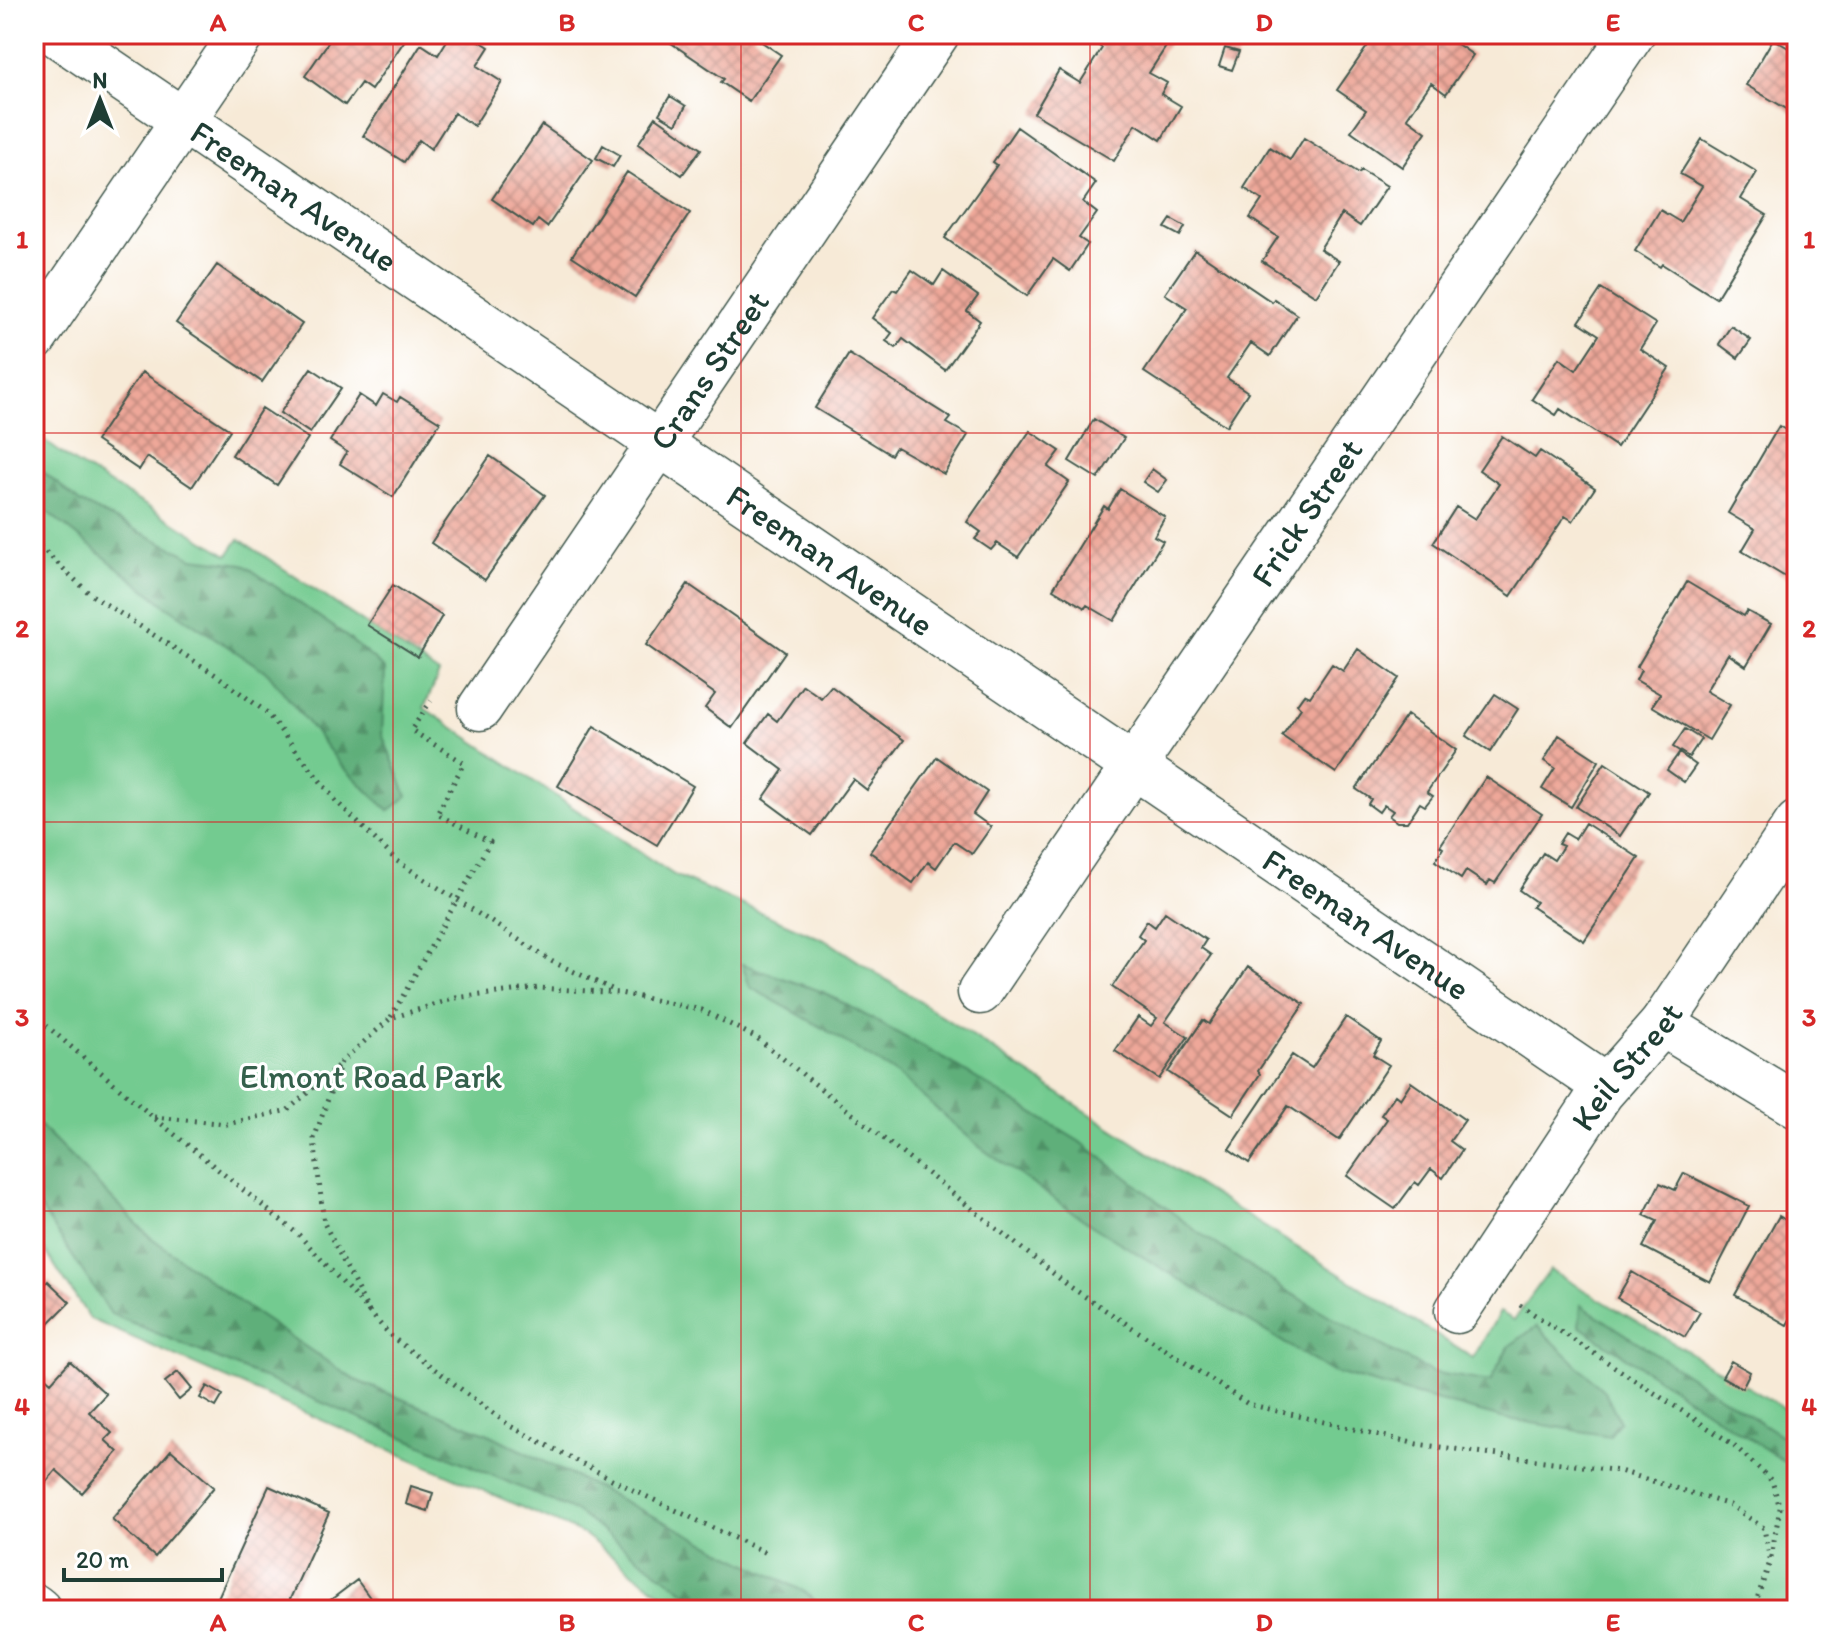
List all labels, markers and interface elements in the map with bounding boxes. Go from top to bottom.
text: A [209,6,227,38]
text: B [559,6,576,38]
text: C [908,6,925,38]
text: D [1255,6,1273,38]
text: E [1606,6,1620,38]
north arrow [60,60,140,140]
text: N [93,67,107,94]
street label: Freeman Avenue [183,111,405,281]
text: 1 [16,223,28,255]
text: 1 [1803,223,1815,255]
street label: Crans Street [641,283,778,458]
street label: Frick Street [1242,431,1372,595]
street label: Freeman Avenue [719,476,941,645]
text: 2 [15,612,29,644]
text: 2 [1802,612,1816,644]
street label: Freeman Avenue [1255,840,1477,1009]
street label: Keil Street [1562,995,1692,1138]
text: 3 [15,1001,29,1033]
text: 3 [1802,1001,1816,1033]
park label: Elmont Road Park [240,1056,503,1097]
text: 4 [14,1390,30,1422]
text: 4 [1801,1390,1817,1422]
scale bar [64,1532,222,1582]
text: 20 m [76,1545,129,1574]
text: A [209,1606,227,1638]
text: B [559,1606,576,1638]
text: C [908,1606,925,1638]
text: D [1255,1606,1273,1638]
text: E [1606,1606,1620,1638]

